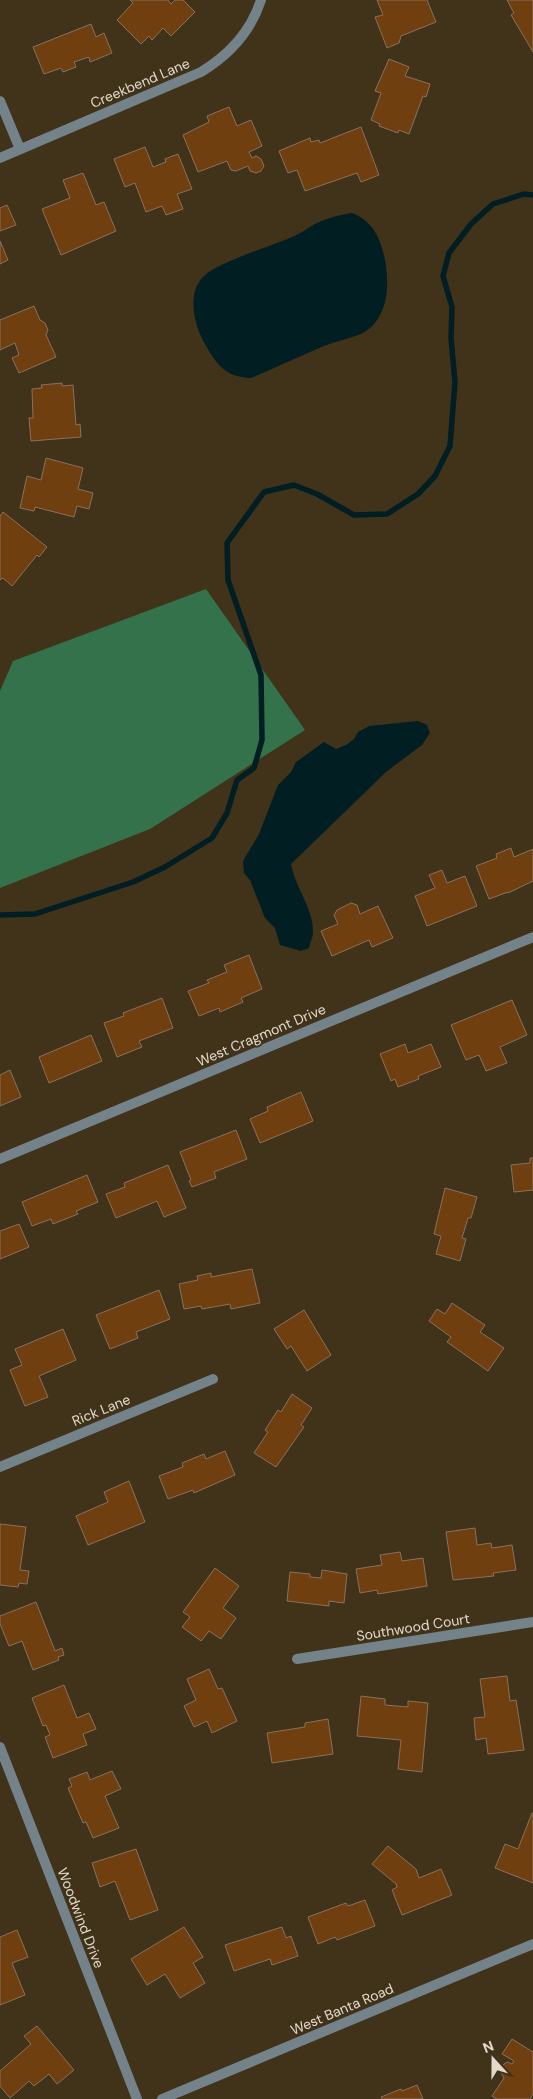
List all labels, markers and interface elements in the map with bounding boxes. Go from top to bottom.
street label: Creekbend Lane [88,54,192,112]
street label: West Cragmont Drive [194,1000,328,1070]
street label: Rick Lane [69,1390,133,1430]
street label: Southwood Court [355,1609,471,1645]
street label: Woodwind Drive [54,1865,108,1971]
street label: West Banta Road [288,1979,396,2039]
north arrow [468,2034,518,2084]
text: N [480,2037,496,2057]

